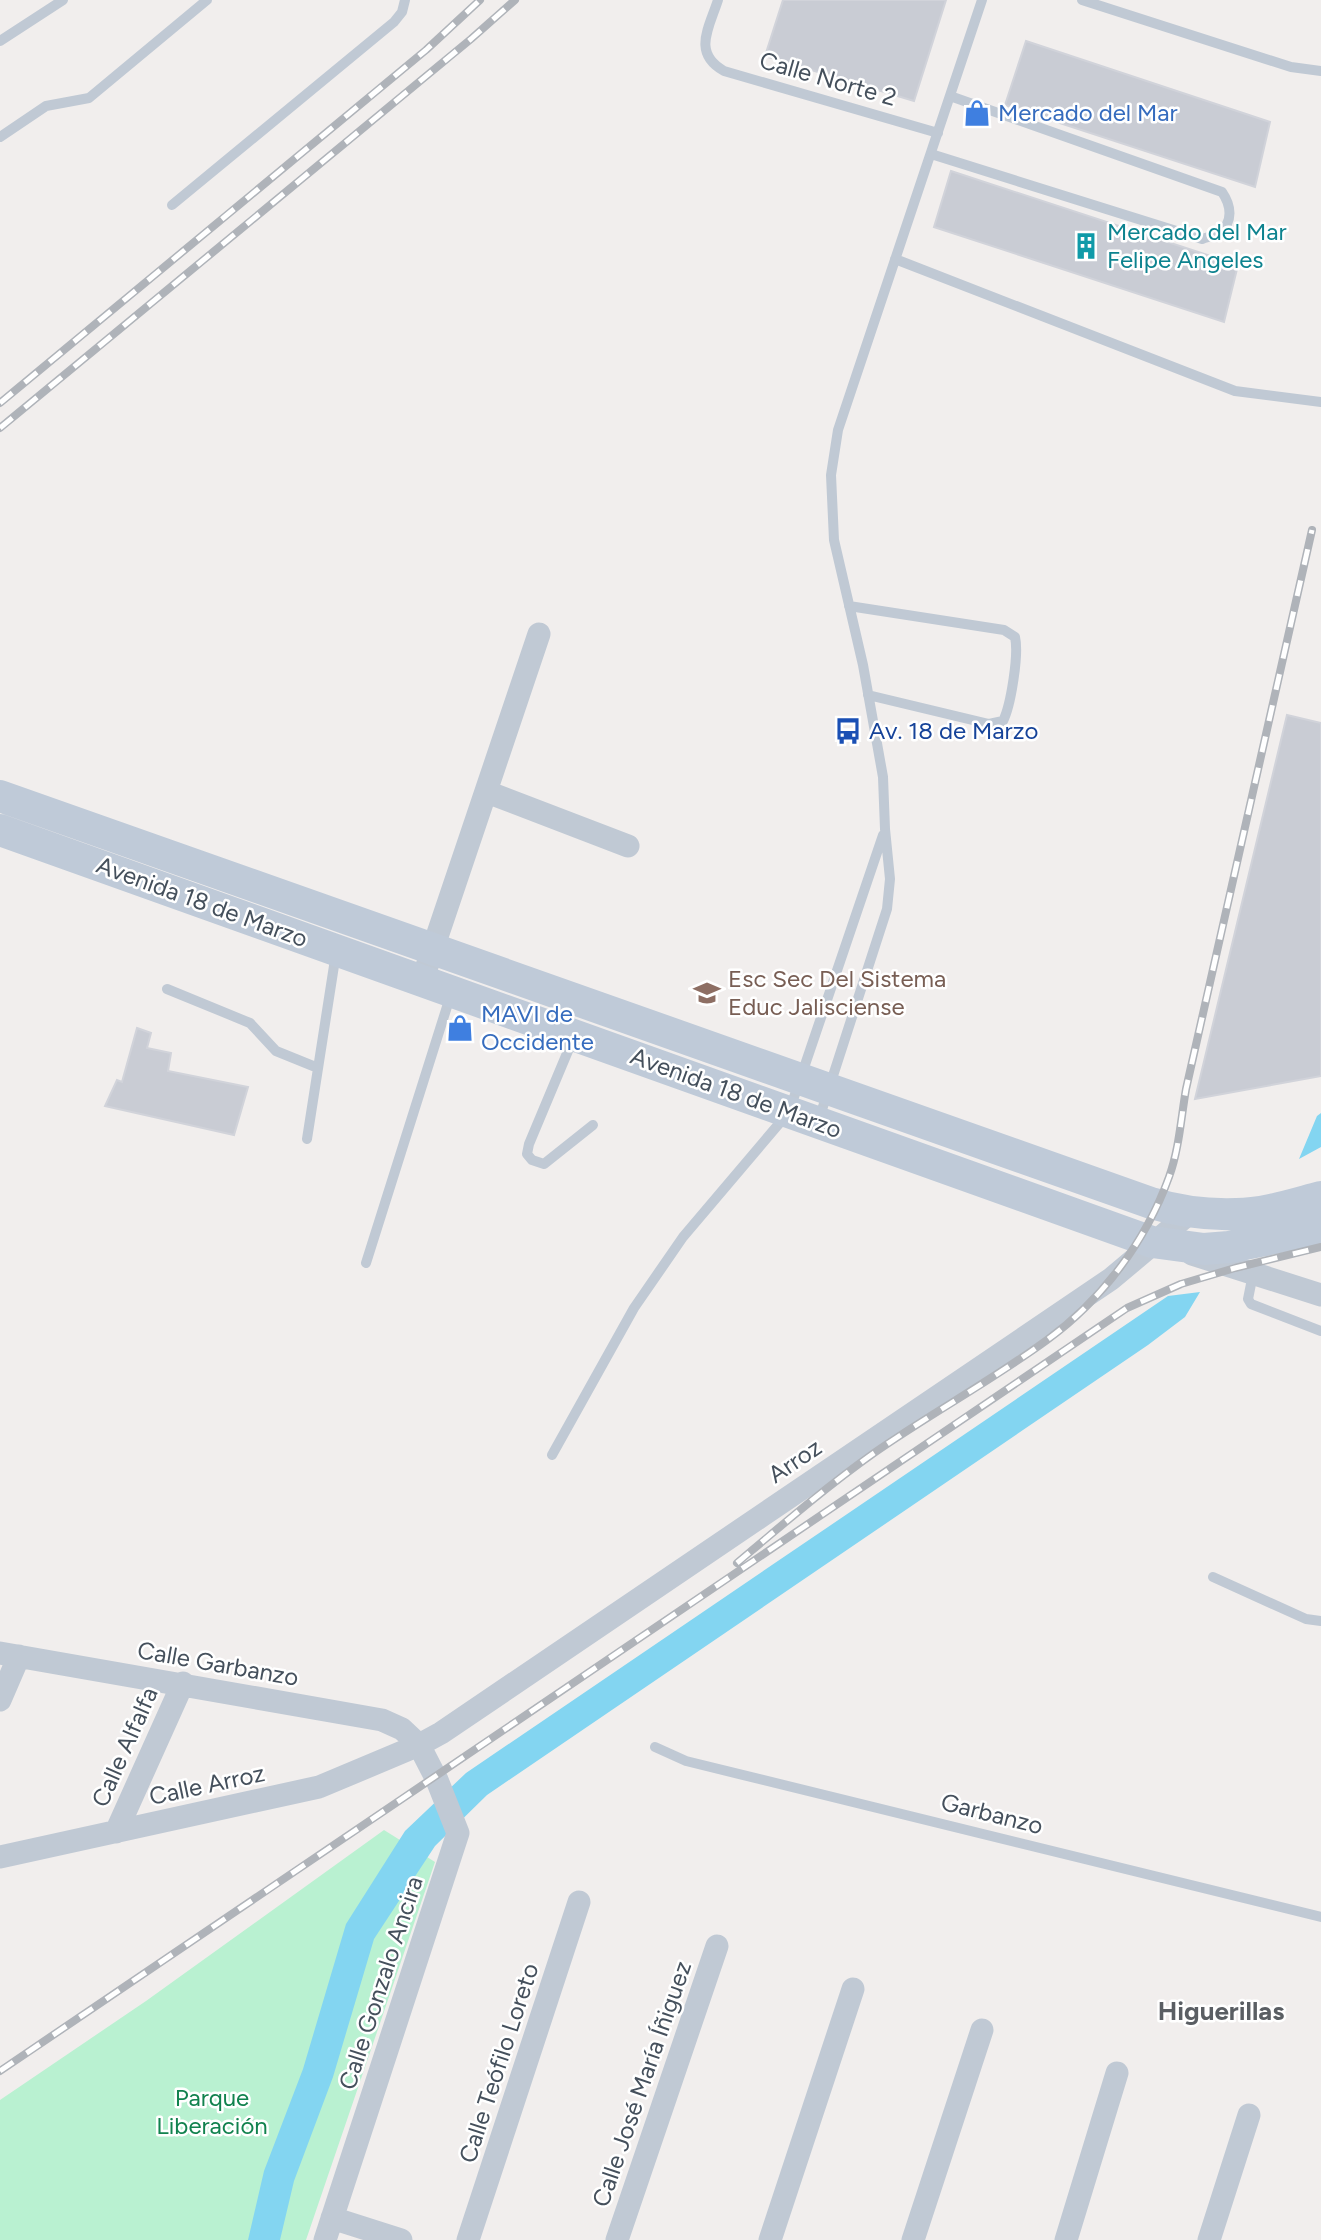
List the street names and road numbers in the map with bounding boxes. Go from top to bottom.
street label: Calle Norte 2 [756,45,900,112]
street label: Avenida 18 de Marzo [93,850,312,953]
street label: Avenida 18 de Marzo [627,1041,846,1144]
street label: Arroz [762,1432,827,1489]
street label: Calle Garbanzo [135,1635,301,1692]
street label: Calle Alfalfa [85,1682,164,1811]
street label: Calle Arroz [147,1758,267,1811]
street label: Garbanzo [938,1787,1046,1840]
street label: Calle Gonzalo Ancira [332,1873,429,2093]
street label: Calle José María Íñiguez [586,1957,697,2210]
street label: Calle Teófilo Loreto [453,1959,544,2166]

